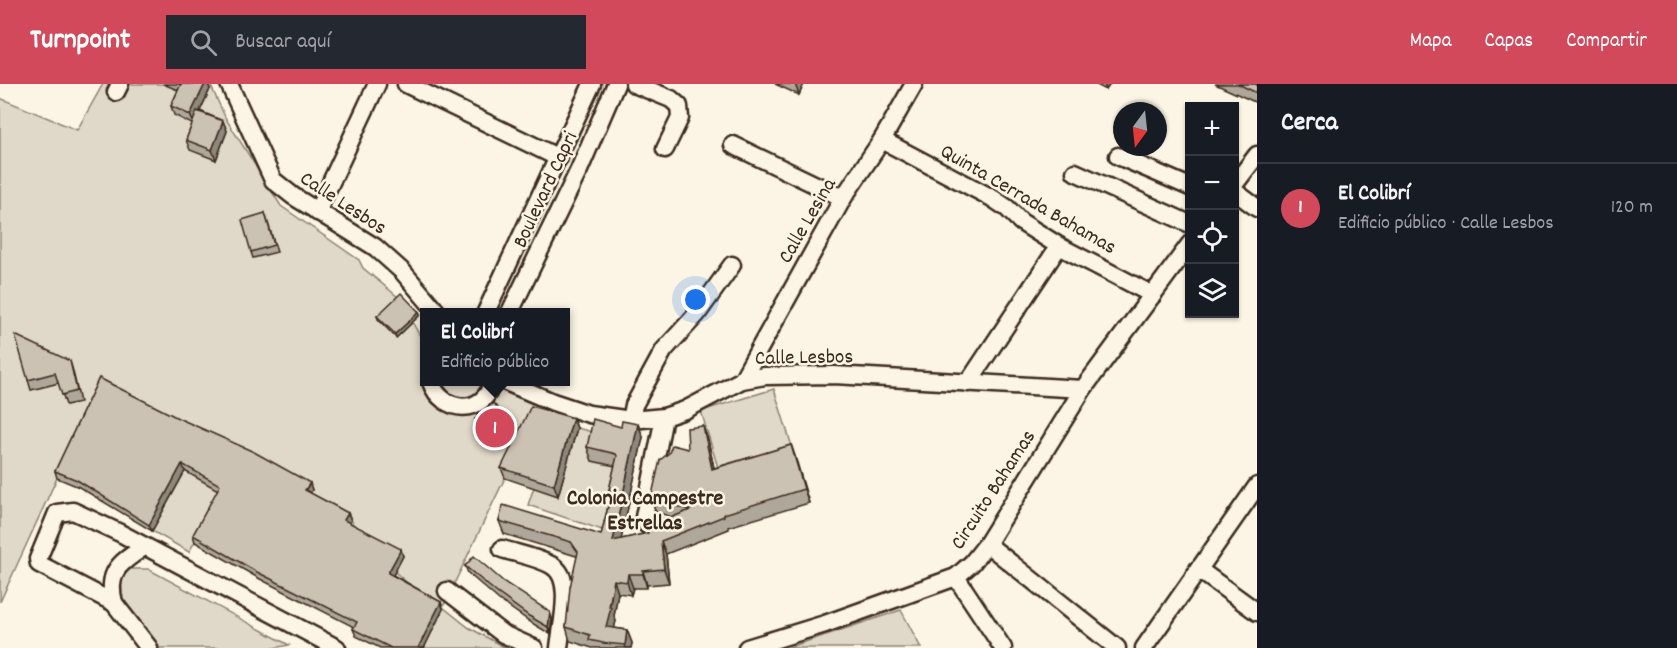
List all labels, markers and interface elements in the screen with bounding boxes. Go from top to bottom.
search box [166,15,586,69]
text: Turnpoint [30,22,130,62]
icon: search [187,26,220,59]
text: Buscar aquí [235,27,331,58]
text: Mapa [1410,27,1452,57]
text: Capas [1485,27,1533,57]
text: Compartir [1566,27,1647,57]
north arrow [1113,102,1167,156]
map controls [1185,102,1239,318]
button: + [1185,102,1239,156]
text: Cerca [1281,105,1338,142]
street label: Boulevard Capri [507,127,587,253]
street label: Quinta Cerrada Bahamas [934,138,1121,263]
button: − [1185,156,1239,210]
street label: Calle Lesbos [293,165,392,244]
street label: Calle Lesina [772,172,846,270]
text: El Colibrí [1338,179,1410,210]
text: 1 [1298,194,1303,222]
text: 120 m [1611,194,1653,222]
button: locate [1185,210,1239,264]
text: Edificio público · Calle Lesbos [1338,210,1554,238]
button: layers [1185,264,1239,318]
your location [681,285,710,314]
popup [420,308,570,386]
text: El Colibrí [441,318,513,349]
street label: Calle Lesbos [755,343,853,375]
text: Edificio público [441,349,549,377]
pin: 1 [476,406,514,450]
street label: Circuito Bahamas [944,425,1045,557]
district label: Colonia Campestre Estrellas [567,484,724,540]

